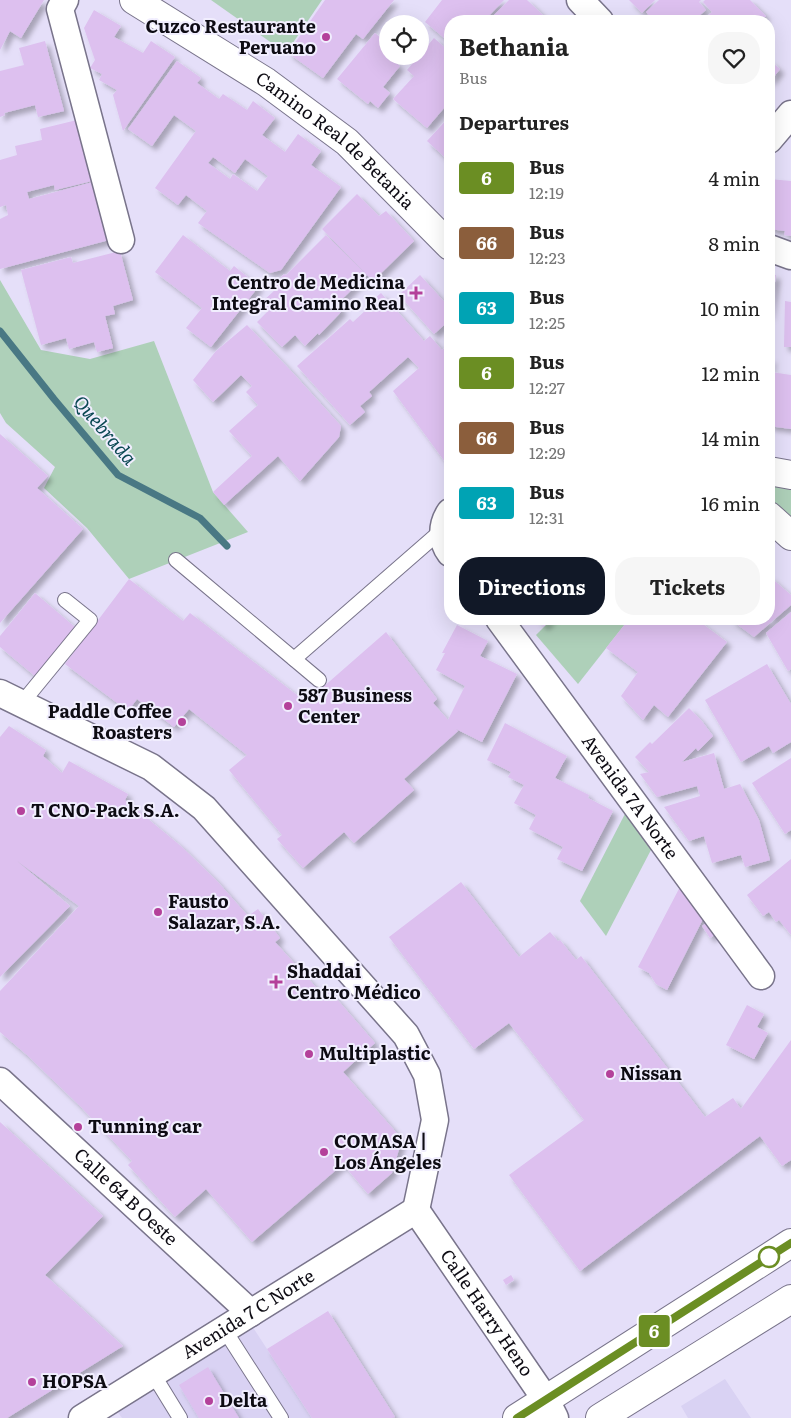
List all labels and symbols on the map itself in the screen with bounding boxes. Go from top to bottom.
place label: Cuzco Restaurante Peruano [145,12,316,60]
marker: Cuzco Restaurante Peruano [320,31,332,43]
street label: Camino Real de Betania [251,64,422,215]
place label: Centro de Medicina Integral Camino Real [212,268,406,316]
marker: Centro de Medicina Integral Camino Real [409,286,423,300]
water label: Quebrada [68,388,144,470]
place label: 587 Business Center [298,681,412,729]
place label: Paddle Coffee Roasters [48,697,172,745]
marker: 587 Business Center [282,700,294,712]
marker: Paddle Coffee Roasters [176,716,188,728]
street label: Avenida 7A Norte [576,728,686,864]
place label: T CNO-Pack S.A. [31,796,180,823]
marker: T CNO-Pack S.A. [15,805,27,817]
place label: Fausto Salazar, S.A. [168,887,281,935]
marker: Fausto Salazar, S.A. [152,906,164,918]
place label: Shaddai Centro Médico [287,957,421,1005]
marker: Shaddai Centro Médico [269,975,283,989]
place label: Multiplastic [319,1039,431,1066]
marker: Multiplastic [303,1048,315,1060]
place label: Nissan [620,1059,682,1086]
marker: Nissan [604,1068,616,1080]
place label: Tunning car [88,1112,202,1139]
marker: Tunning car [72,1121,84,1133]
place label: COMASA | Los Ángeles [334,1127,441,1175]
street label: Calle 64 B Oeste [69,1141,185,1251]
marker: COMASA | Los Ángeles [318,1146,330,1158]
street label: Calle Harry Heno [435,1243,541,1381]
unlabelled marker [758,1246,780,1268]
street label: Avenida 7 C Norte [176,1262,319,1365]
line badge: 6 [638,1315,670,1347]
place label: HOPSA [42,1367,108,1394]
marker: HOPSA [26,1376,38,1388]
place label: Delta [219,1386,268,1413]
marker: Delta [203,1395,215,1407]

